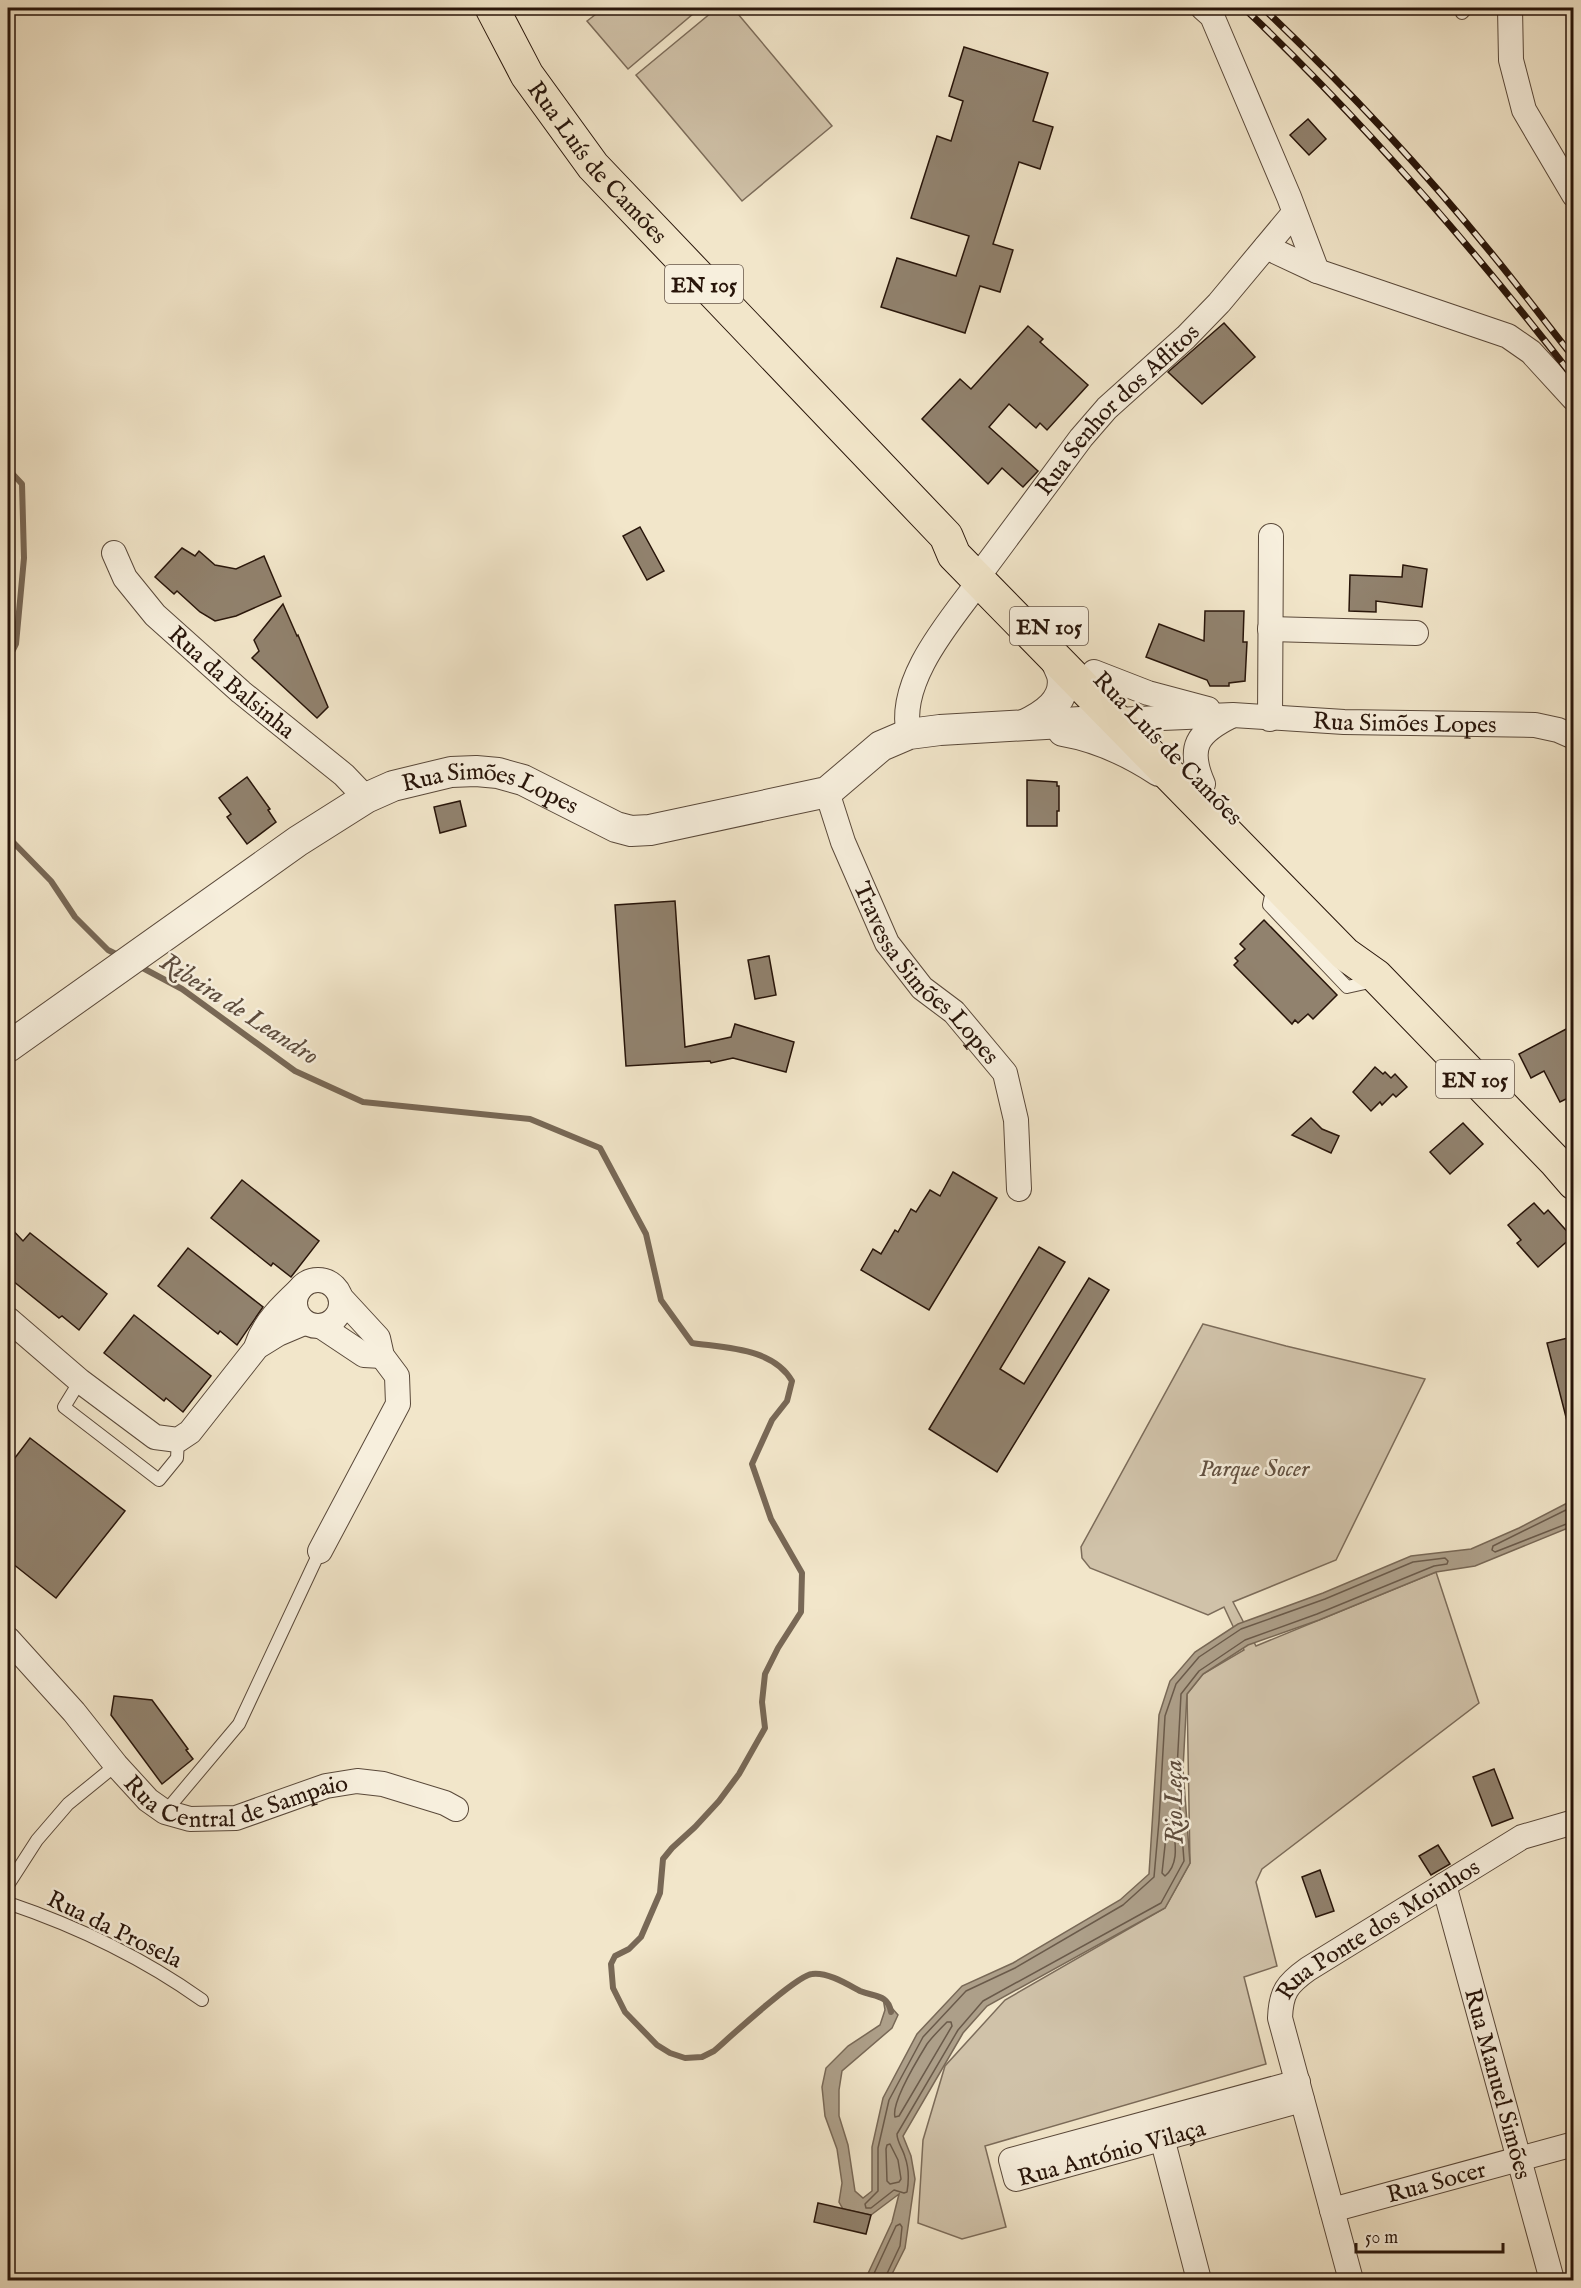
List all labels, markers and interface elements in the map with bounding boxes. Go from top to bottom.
street label: Rua Luís de Camões [520,75,673,251]
road number: EN 105 [665,265,743,303]
street label: Rua Senhor dos Aflitos [1029,318,1207,502]
road number: EN 105 [1010,607,1088,645]
street label: Rua da Balsinha [161,620,301,747]
street label: Rua Luís de Camões [1085,665,1249,833]
street label: Rua Simões Lopes [1312,706,1497,741]
street label: Rua Simões Lopes [399,757,583,822]
street label: Travessa Simões Lopes [845,877,1005,1072]
water label: Ribeira de Leandro [154,946,325,1073]
road number: EN 105 [1436,1060,1514,1098]
park label: Parque Socer [1199,1454,1311,1485]
street label: Rua Central de Sampaio [120,1754,360,1796]
water label: Rio Leça [1157,1759,1192,1845]
text: Rua Central de Sampaio [116,1769,350,1836]
street label: Rua Ponte dos Moinhos [1270,1853,1486,2006]
street label: Rua da Prosela [42,1884,188,1977]
street label: Rua Manuel Simões [1456,1985,1538,2183]
street label: Rua António Vilaça [1015,2113,1210,2195]
street label: Rua Socer [1383,2155,1490,2211]
scale bar [1356,2216,1503,2254]
text: 50 m [1365,2227,1398,2250]

